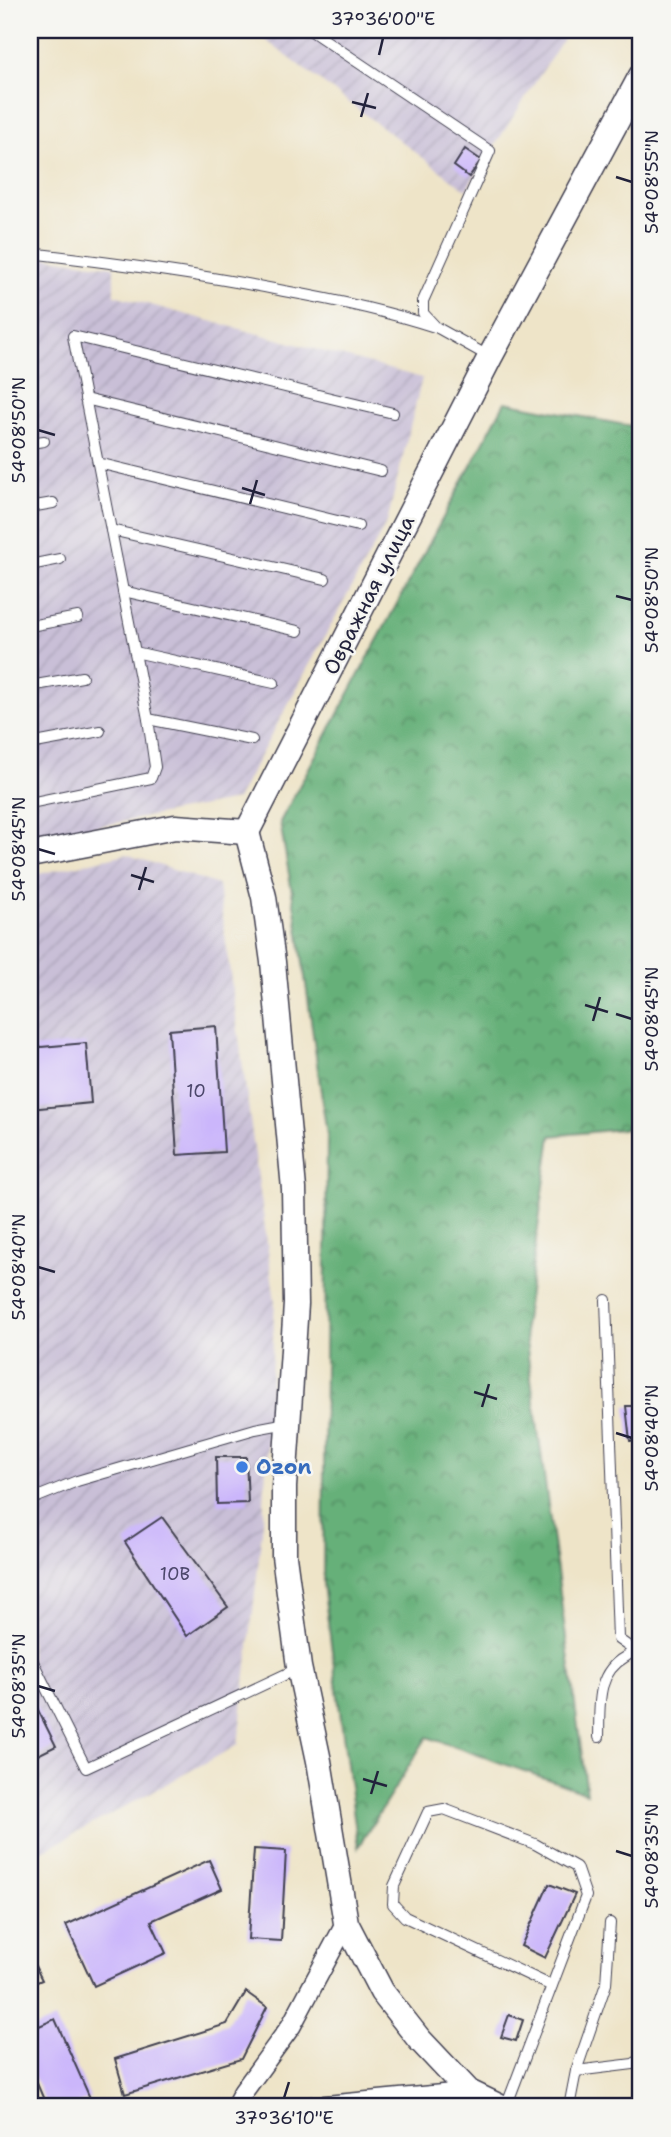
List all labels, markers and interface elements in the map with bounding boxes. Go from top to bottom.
text: 37°36'00"E [331,7,435,31]
text: 54°08'55"N [640,130,664,234]
text: 54°08'50"N [7,377,31,483]
street label: Овражная улица [317,511,421,679]
text: 54°08'50"N [640,547,664,653]
text: 54°08'45"N [7,797,31,901]
text: 54°08'45"N [640,967,664,1071]
house number: 10 [186,1079,206,1103]
text: 54°08'40"N [7,1213,31,1321]
text: 54°08'40"N [640,1384,664,1492]
place label: Ozon [256,1453,311,1481]
marker: Ozon [234,1459,250,1475]
house number: 10В [160,1562,190,1586]
text: 54°08'35"N [7,1633,31,1739]
text: 54°08'35"N [640,1803,664,1909]
text: 37°36'10"E [234,2106,334,2130]

